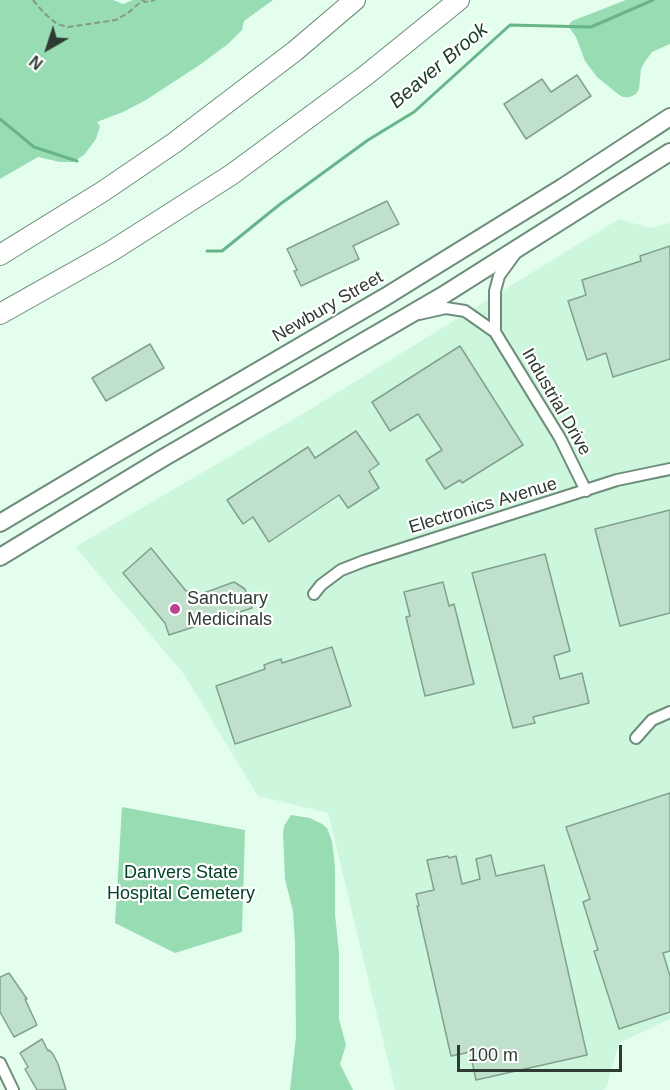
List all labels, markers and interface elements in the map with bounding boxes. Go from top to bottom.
north arrow [18,18,78,78]
water label: Beaver Brook [385,18,493,114]
text: N [27,52,46,73]
street label: Newbury Street [269,267,387,347]
street label: Industrial Drive [517,345,595,459]
street label: Electronics Avenue [406,473,560,539]
place label: Sanctuary Medicinals [187,588,272,630]
marker: Sanctuary Medicinals [168,602,182,616]
park label: Danvers State Hospital Cemetery [107,862,255,904]
scale bar [460,1033,625,1071]
text: 100 m [468,1045,518,1065]

